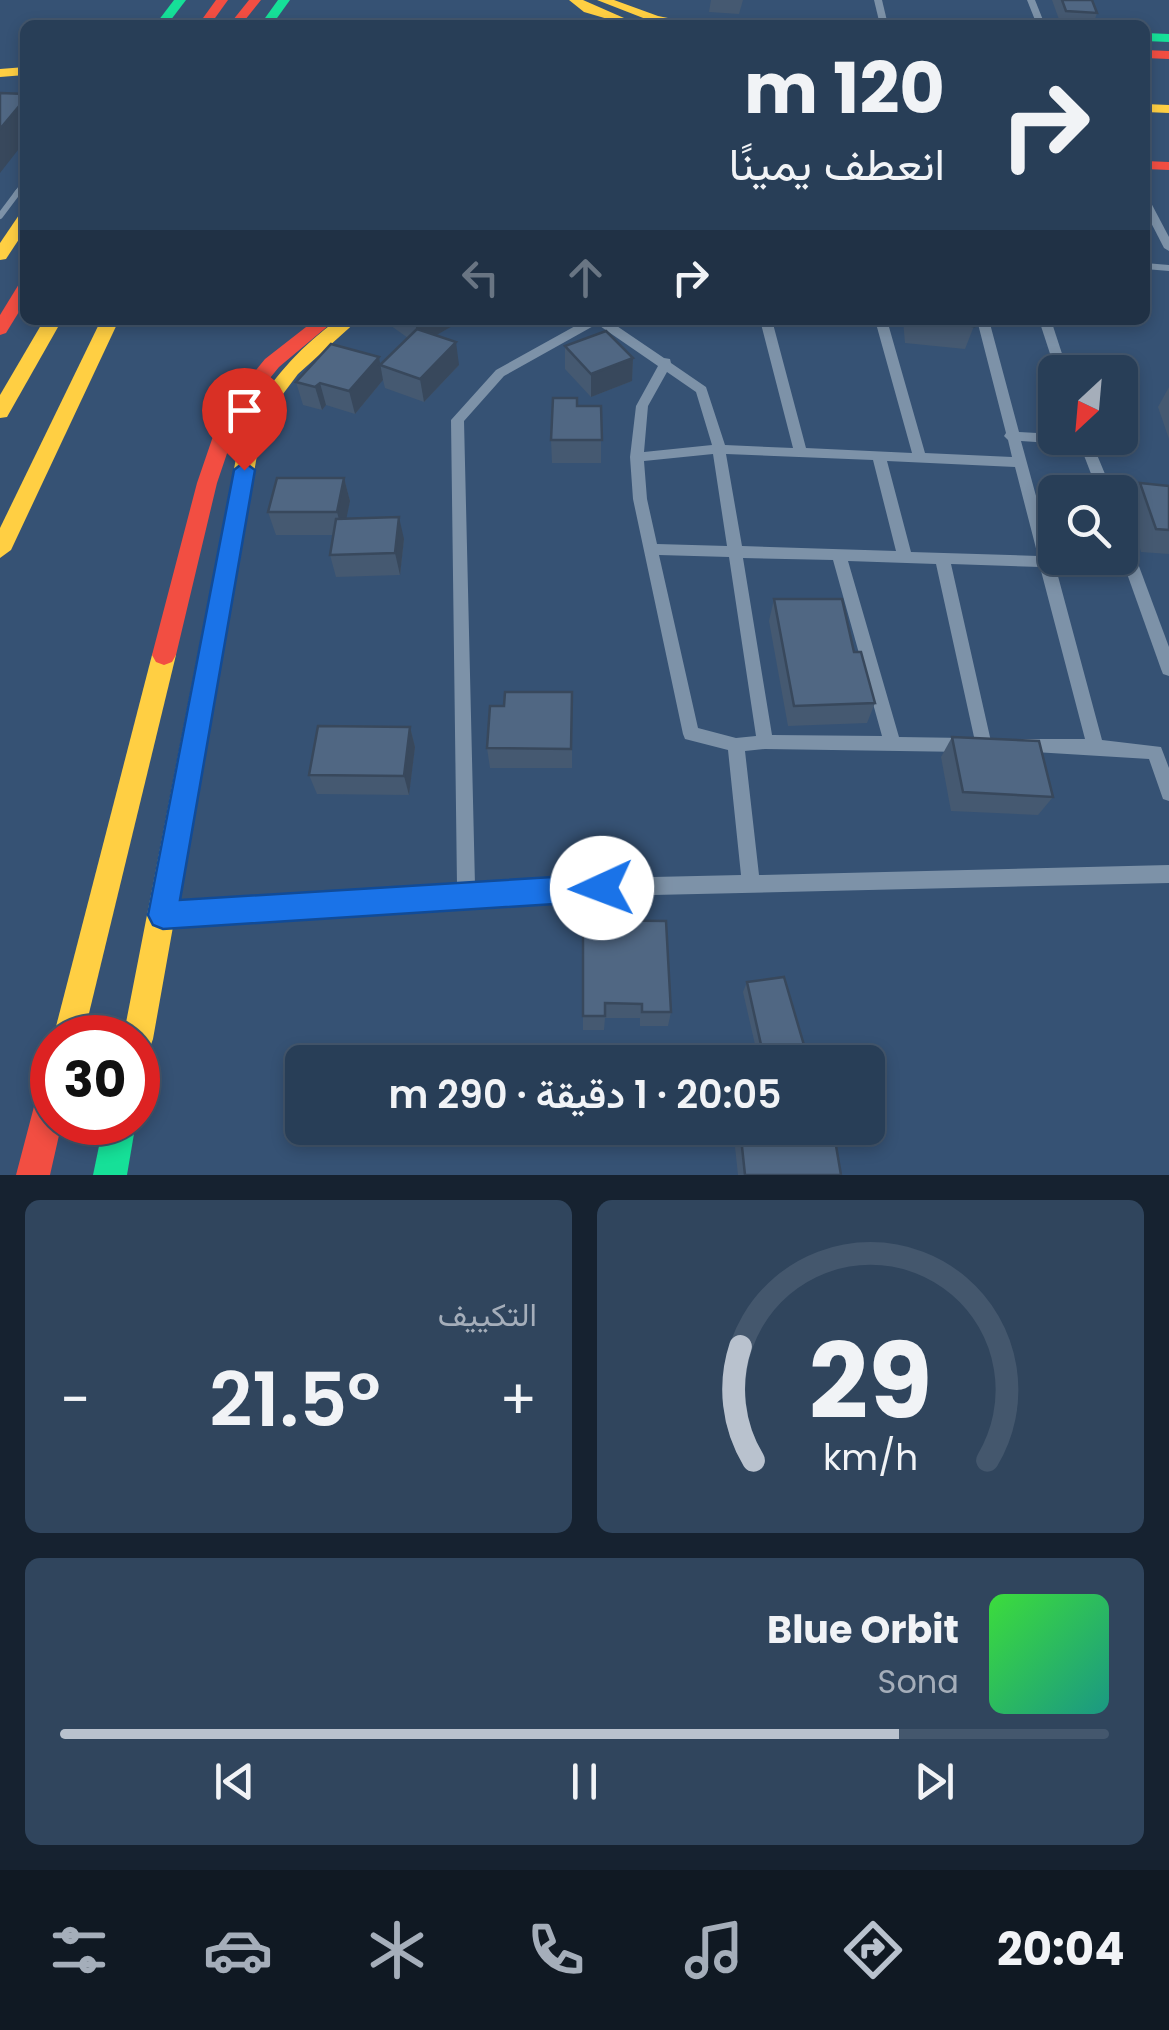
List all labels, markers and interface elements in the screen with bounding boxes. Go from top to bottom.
text: 120 m [744,39,945,138]
icon: right [980,60,1110,190]
text: انعطف يمينًا [729,133,945,196]
icon: left [453,250,508,305]
icon: ahead [558,250,613,305]
icon: right [663,250,718,305]
north arrow [1038,355,1138,455]
map controls [1038,355,1138,575]
pin [202,368,287,471]
icon: arrive [217,383,272,438]
button: search [1038,475,1138,575]
position arrow [550,836,654,940]
speed limit sign: 30 [30,1015,160,1145]
text: 20:05 · 1 دقيقة · 290 m [388,1068,782,1121]
text: التكييف [438,1292,537,1337]
text: 29 [809,1309,932,1454]
text: 21.5° [209,1347,381,1452]
text: − [60,1361,90,1438]
text: + [499,1361,537,1438]
text: km/h [823,1432,918,1483]
text: Blue Orbit [767,1603,959,1656]
text: Sona [878,1659,959,1704]
icon: previous [207,1754,262,1809]
icon: pause [557,1754,612,1809]
icon: next [907,1754,962,1809]
icon: filters [44,1915,114,1985]
icon: car [203,1915,273,1985]
icon: climate [362,1915,432,1985]
icon: phone [521,1915,591,1985]
icon: music [679,1915,749,1985]
icon: directions [838,1915,908,1985]
text: 20:04 [997,1918,1125,1981]

